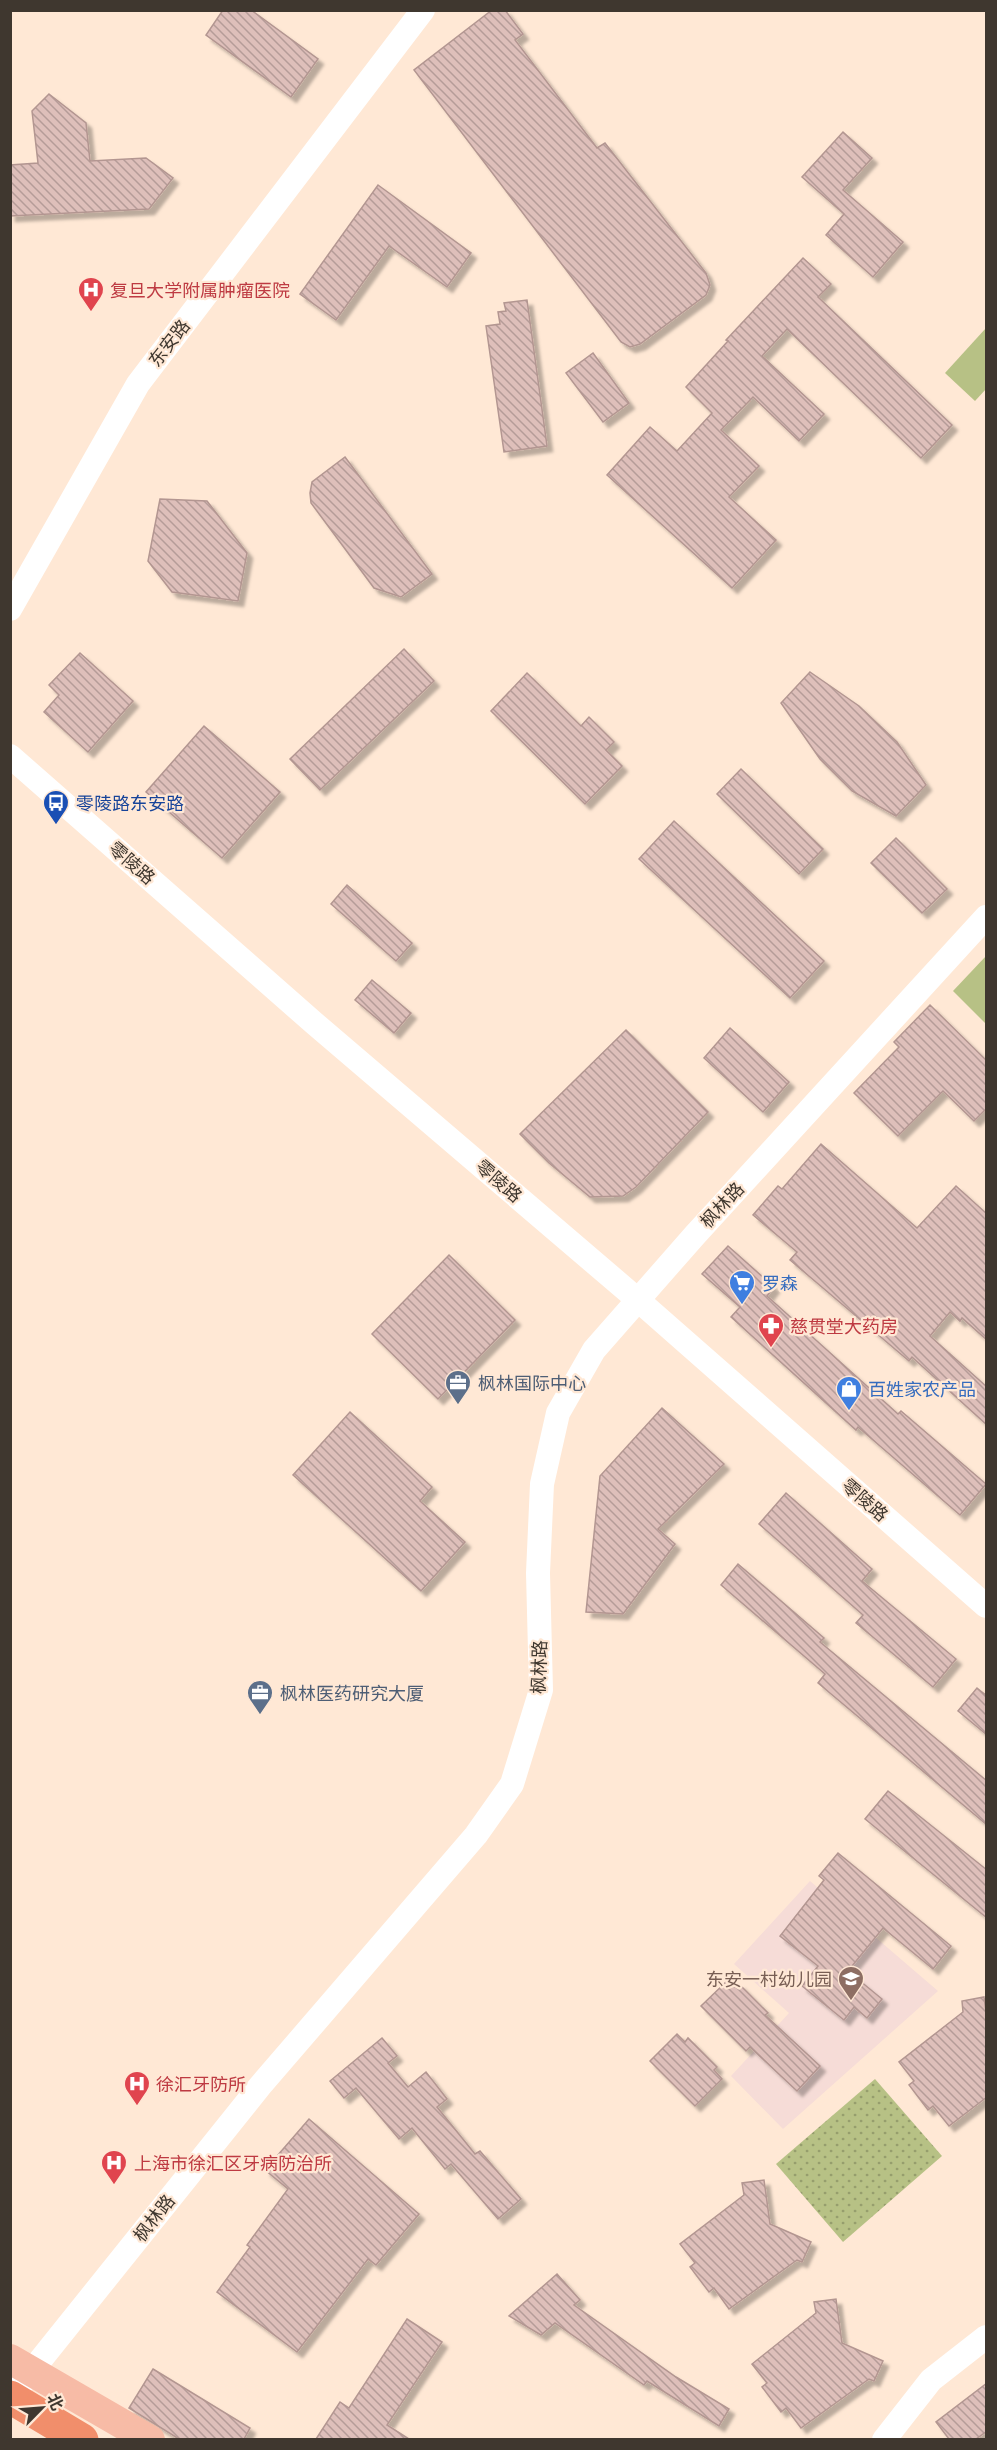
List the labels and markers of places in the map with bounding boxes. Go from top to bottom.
hospital icon: 复旦大学附属肿瘤医院 [76,275,106,313]
place label: 复旦大学附属肿瘤医院 [110,280,290,301]
bus stop icon: 零陵路东安路 [41,788,71,826]
place label: 零陵路东安路 [76,793,184,814]
supermarket icon: 罗森 [727,1268,757,1306]
place label: 罗森 [762,1273,798,1294]
pharmacy icon: 慈贯堂大药房 [756,1311,786,1349]
place label: 慈贯堂大药房 [790,1316,898,1337]
office icon: 枫林国际中心 [443,1368,473,1406]
place label: 枫林国际中心 [478,1373,586,1394]
shop icon: 百姓家农产品 [834,1374,864,1412]
place label: 百姓家农产品 [868,1379,976,1400]
office icon: 枫林医药研究大厦 [245,1678,275,1716]
place label: 枫林医药研究大厦 [280,1683,424,1704]
school or university icon: 东安一村幼儿园 [836,1964,866,2002]
place label: 东安一村幼儿园 [706,1969,832,1990]
hospital icon: 徐汇牙防所 [122,2069,152,2107]
place label: 徐汇牙防所 [156,2074,246,2095]
hospital icon: 上海市徐汇区牙病防治所 [99,2148,129,2186]
place label: 上海市徐汇区牙病防治所 [134,2153,332,2174]

